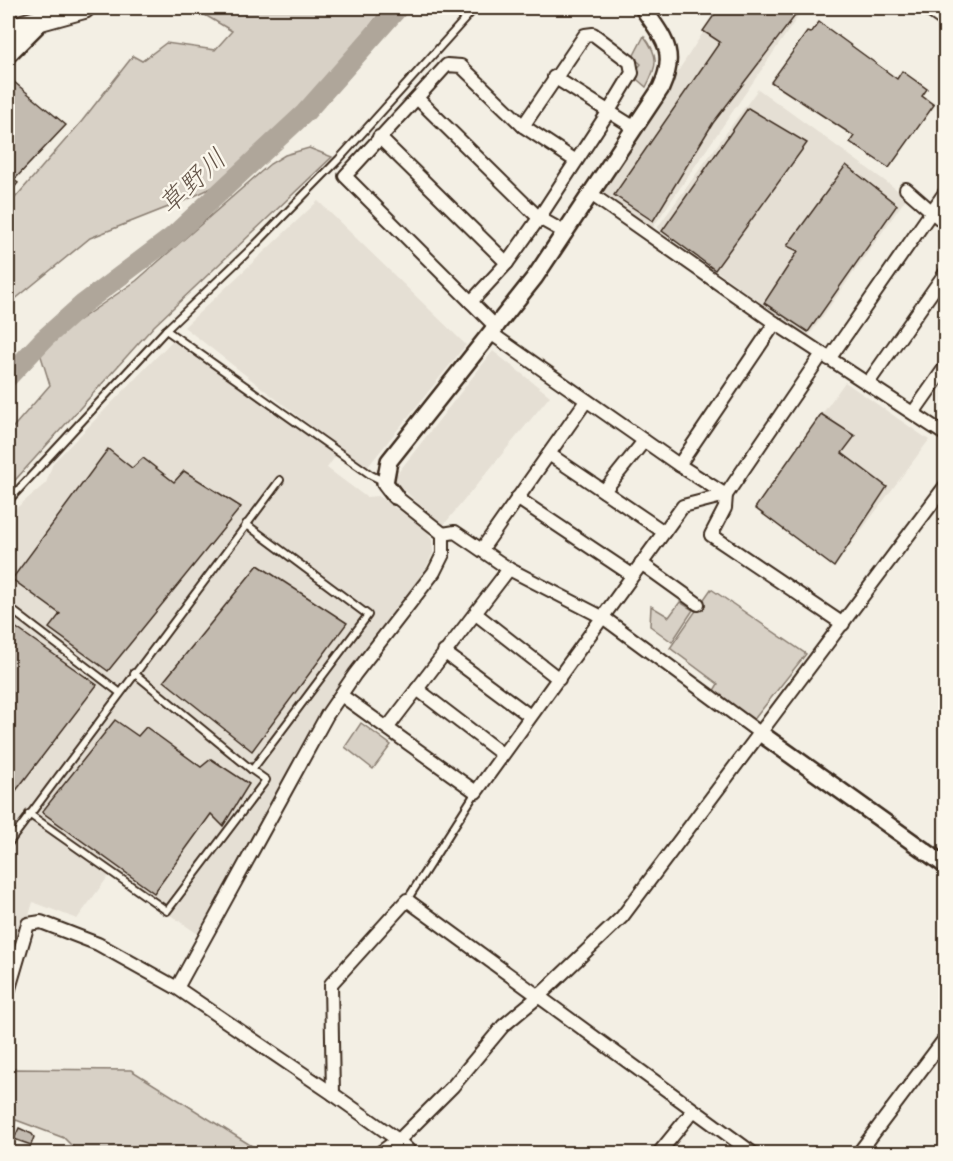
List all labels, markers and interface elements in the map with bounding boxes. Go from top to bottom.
water label: 草野川 [151,141,233,221]

